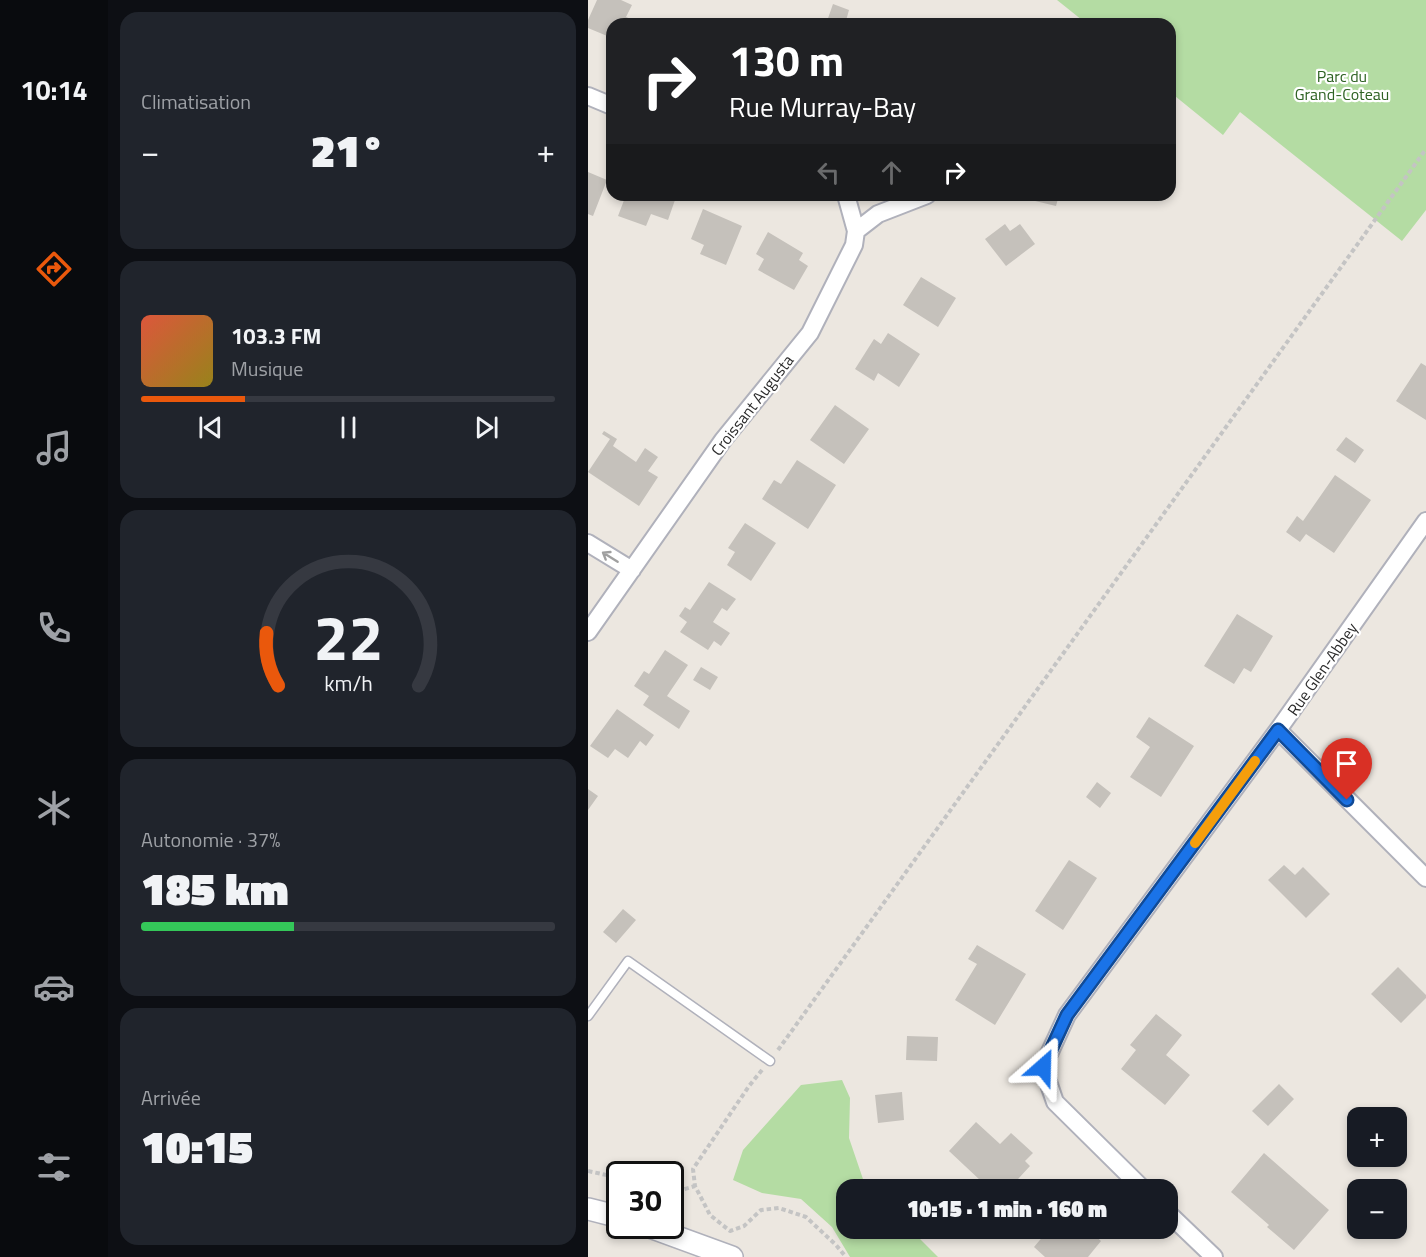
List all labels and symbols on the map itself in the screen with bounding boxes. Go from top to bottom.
park label: Parc du Grand-Coteau [1295,64,1389,106]
street label: Croissant Augusta [705,349,799,461]
one-way arrow [602,550,619,562]
street label: Rue Glen-Abbey [1281,617,1363,721]
pin [1321,738,1372,800]
position arrow [1011,1035,1075,1099]
speed limit sign: 30 [606,1161,684,1239]

